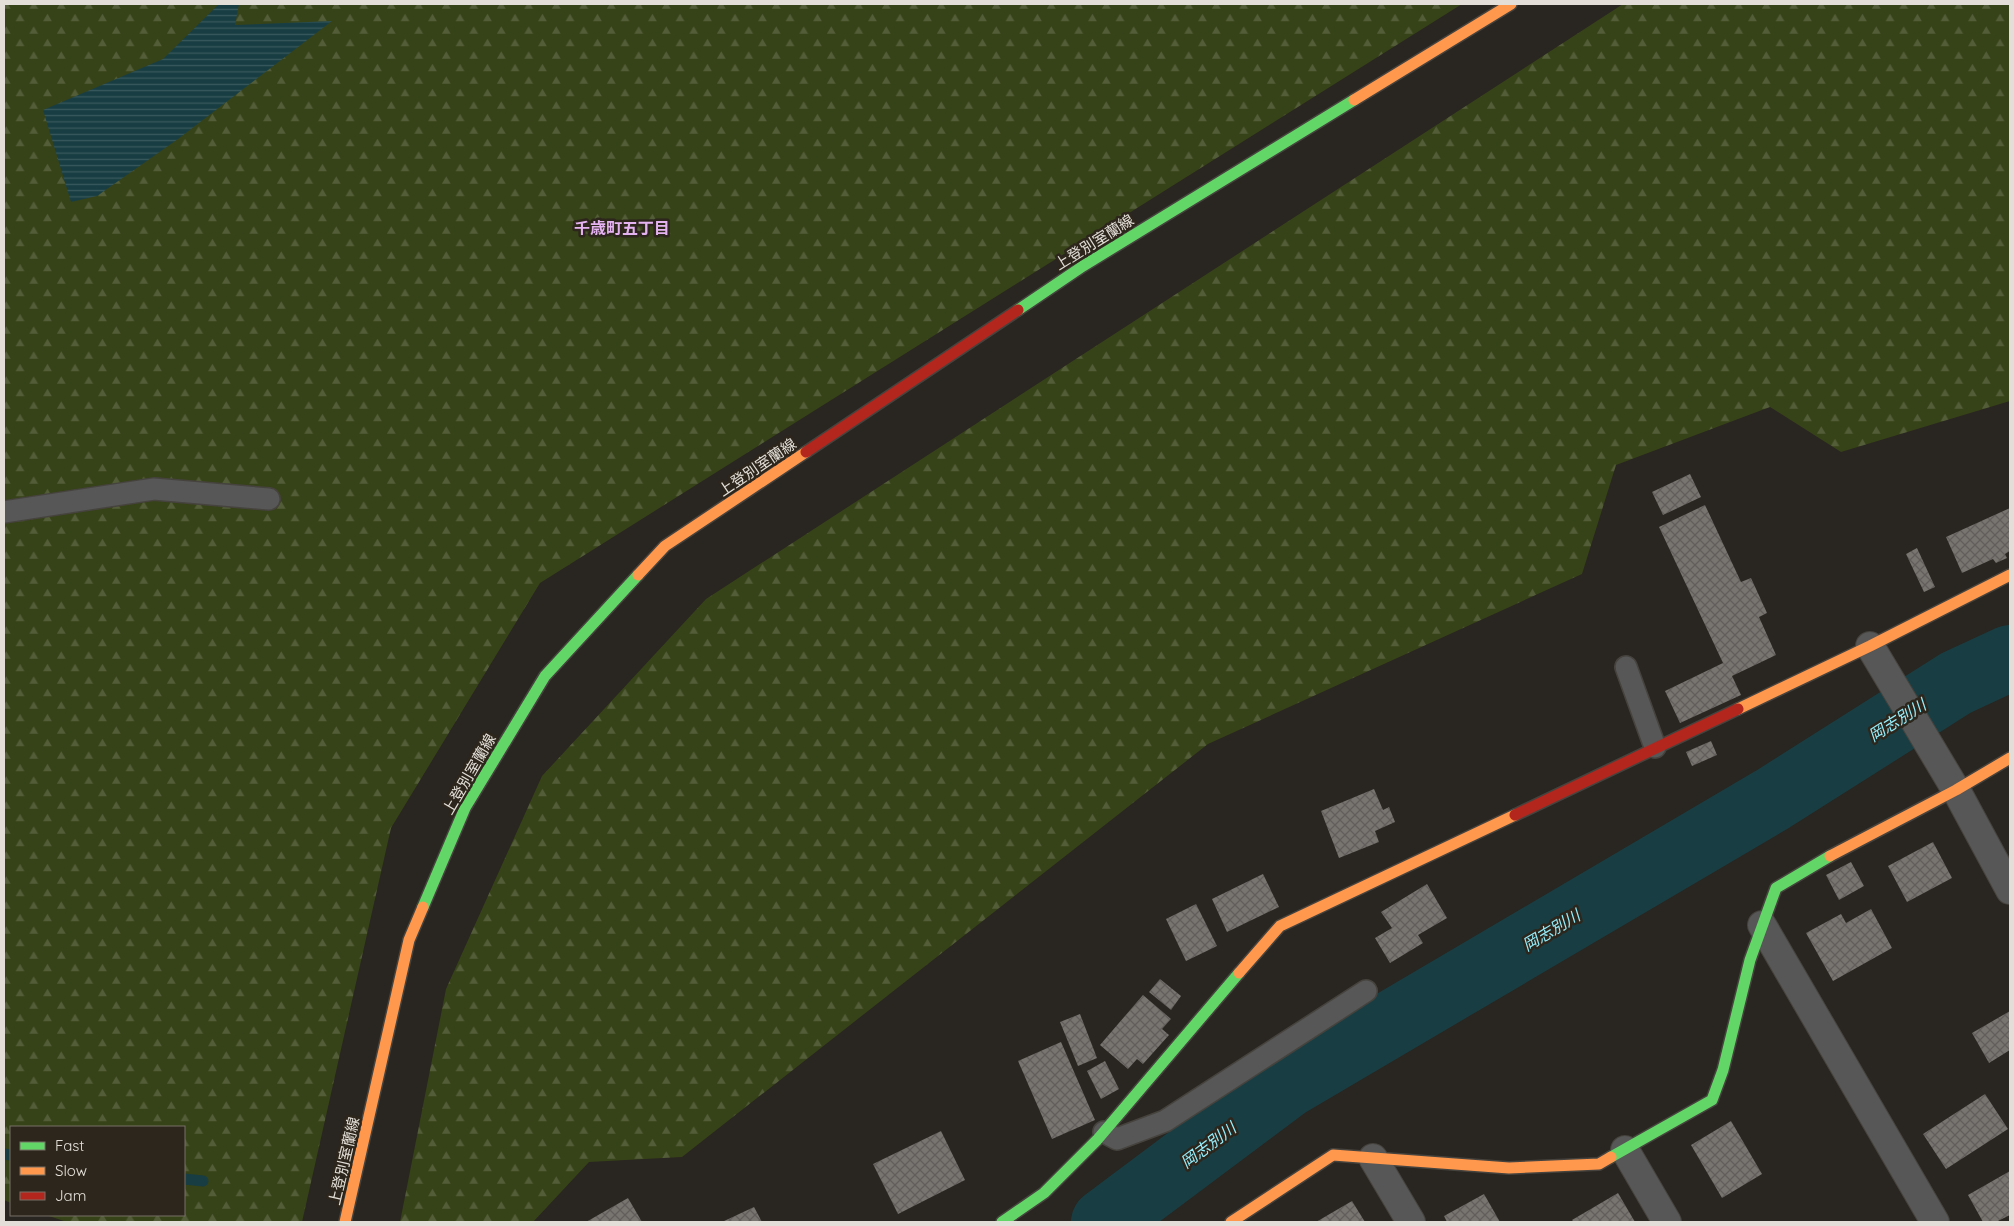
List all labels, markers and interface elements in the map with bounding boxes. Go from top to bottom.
street label: 上登別室蘭線 [1051,210,1137,274]
district label: 千歳町五丁目 [574,218,670,238]
street label: 上登別室蘭線 [714,434,800,500]
water label: 岡志別川 [1865,694,1931,745]
street label: 上登別室蘭線 [438,730,500,818]
water label: 岡志別川 [1518,904,1585,955]
street label: 上登別室蘭線 [325,1115,363,1207]
water label: 岡志別川 [1176,1117,1241,1172]
legend [10,1126,185,1216]
text: Fast [55,1136,84,1155]
text: Slow [55,1161,87,1180]
text: Jam [55,1186,86,1205]

